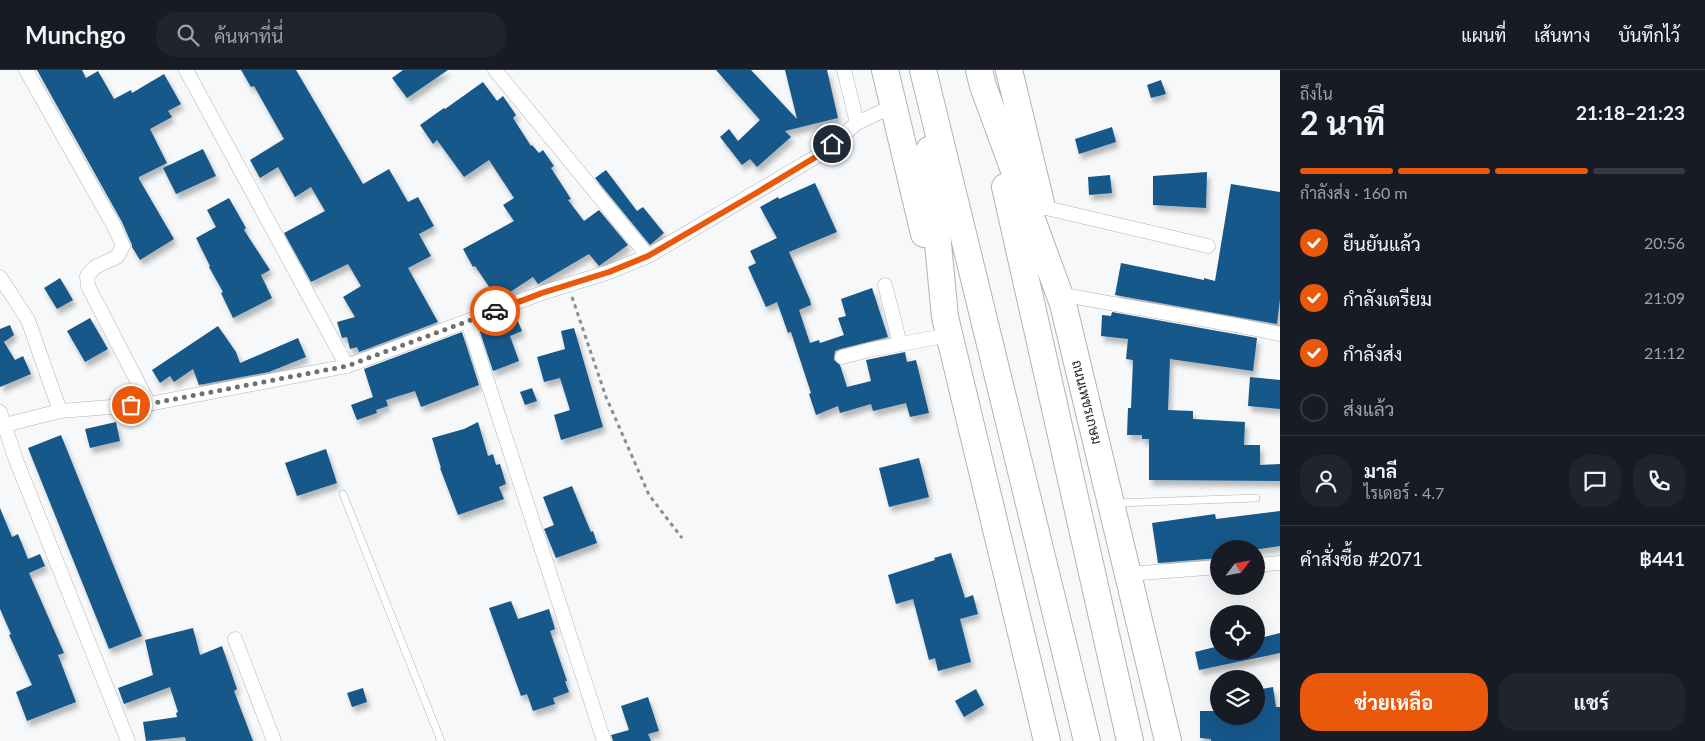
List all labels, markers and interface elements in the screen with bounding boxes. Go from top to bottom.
search box [156,12,506,57]
text: Munchgo [25,20,126,49]
icon: search [174,21,202,49]
text: ค้นหาที่นี่ [214,24,283,47]
text: แผนที่ [1461,24,1506,46]
text: เส้นทาง [1534,24,1590,46]
text: บันทึกไว้ [1618,24,1680,46]
text: ถึงใน [1300,84,1333,103]
text: 21:18–21:23 [1576,101,1685,124]
text: 2 นาที [1300,103,1385,142]
pin [811,123,853,165]
icon: home [818,130,846,158]
text: กำลังส่ง · 160 m [1300,183,1408,202]
icon: check [1300,229,1328,257]
text: ยืนยันแล้ว [1343,232,1421,255]
text: 20:56 [1644,233,1685,252]
icon: check [1300,284,1328,312]
courier [470,286,520,336]
text: กำลังเตรียม [1343,287,1432,310]
text: 21:09 [1644,288,1685,307]
icon: car [481,297,509,325]
icon: check [1300,339,1328,367]
text: กำลังส่ง [1343,342,1402,365]
text: 21:12 [1644,343,1685,362]
street label: ถนนเพชรเกษม [1069,358,1106,446]
pin [110,384,152,426]
icon: bag [117,391,145,419]
text: ส่งแล้ว [1343,397,1394,420]
button: person [1300,455,1352,507]
button: chat [1569,455,1621,507]
button: phone [1633,455,1685,507]
text: มาลี [1364,459,1397,482]
text: ไรเดอร์ · 4.7 [1364,483,1444,502]
north arrow [1210,540,1265,595]
map controls [1210,540,1265,725]
text: คำสั่งซื้อ #2071 [1300,547,1423,570]
text: ฿441 [1639,547,1685,570]
button: locate [1210,605,1265,660]
button: layers [1210,670,1265,725]
button: ช่วยเหลือ [1300,673,1488,731]
button: แชร์ [1498,673,1685,731]

